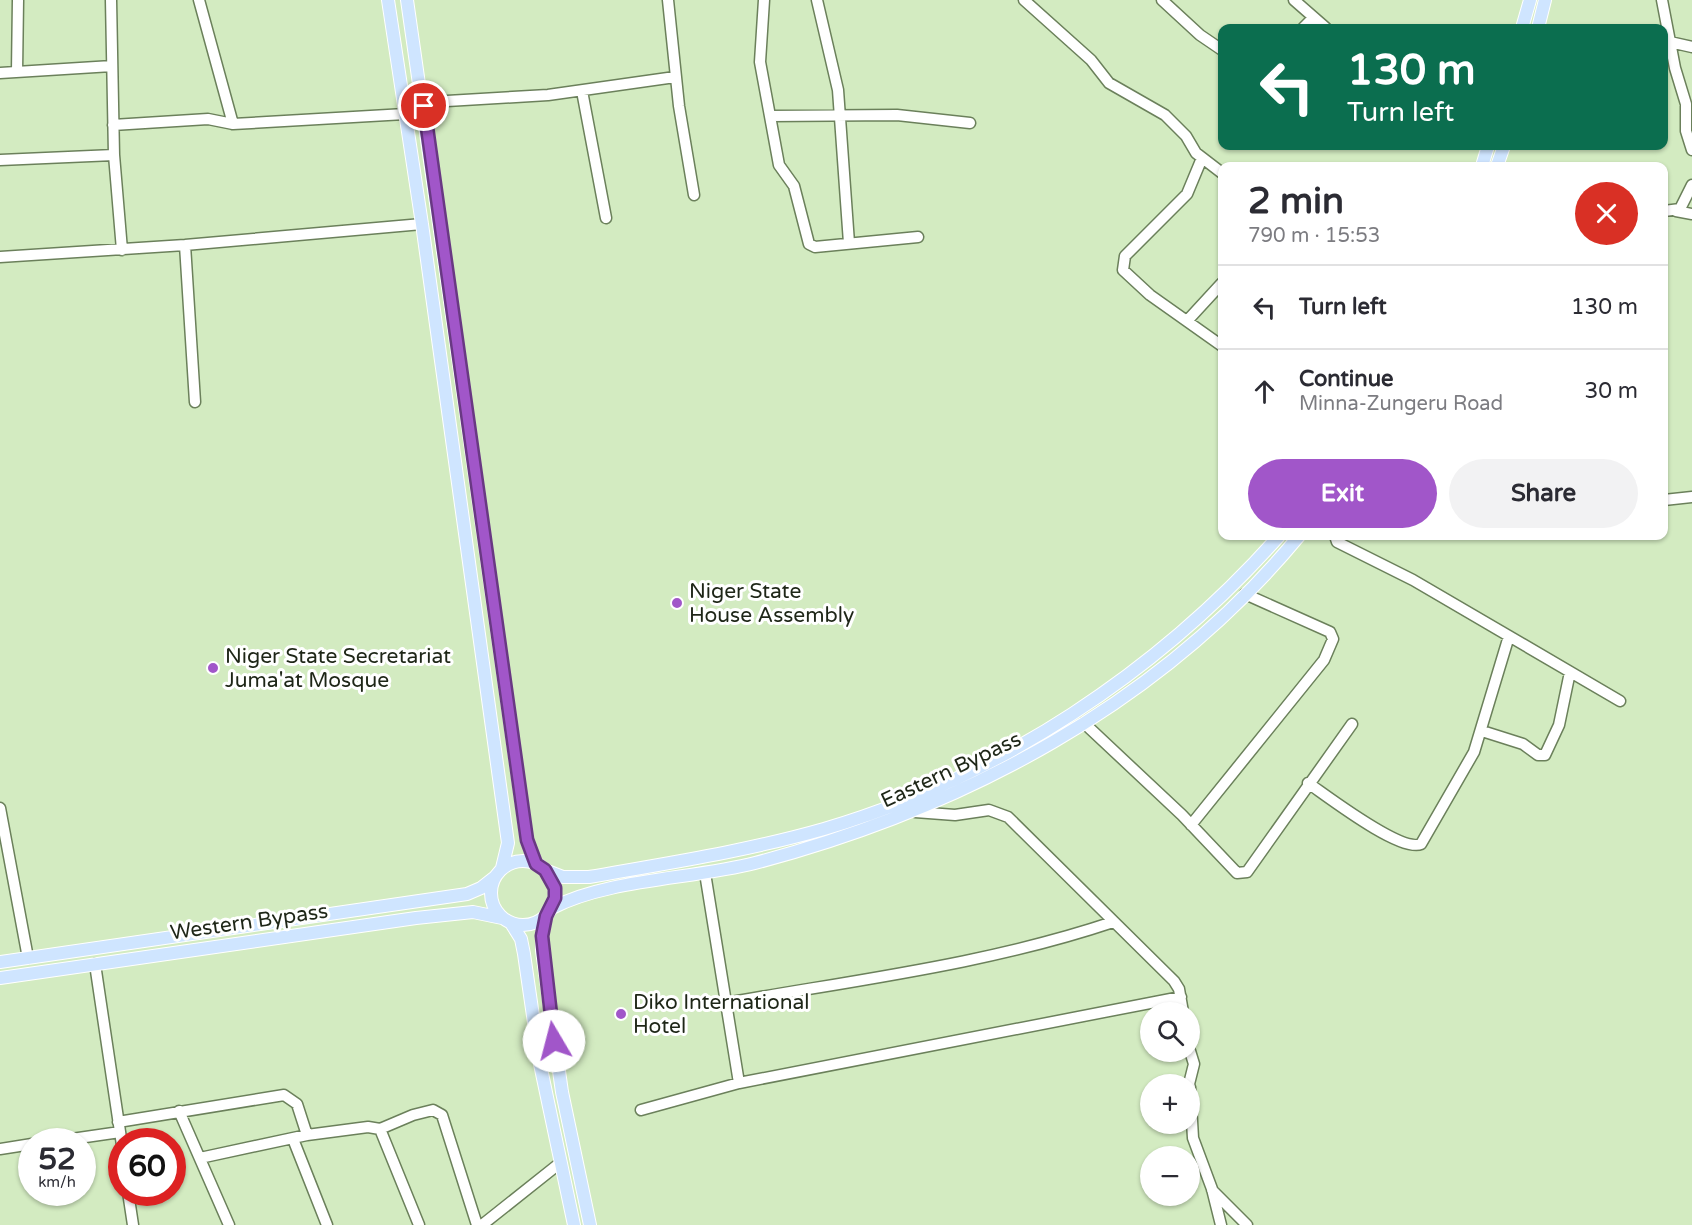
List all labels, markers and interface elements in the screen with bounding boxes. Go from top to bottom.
text: 130 m [1347,45,1476,96]
icon: left [1248,48,1326,126]
pin [398,80,449,131]
icon: arrive [407,89,440,122]
text: Turn left [1347,96,1454,129]
text: 2 min [1248,180,1344,223]
button: close [1575,182,1638,245]
text: 790 m · 15:53 [1248,224,1380,248]
icon: left [1248,291,1281,324]
text: Turn left [1299,294,1387,320]
text: 130 m [1571,294,1638,320]
text: Continue [1299,366,1394,392]
icon: ahead [1248,375,1281,408]
text: 30 m [1584,378,1638,404]
text: Minna-Zungeru Road [1299,392,1503,416]
button: Exit [1248,459,1437,528]
button: Share [1449,459,1638,528]
place label: Niger State House Assembly [689,579,854,628]
marker: Niger State House Assembly [670,596,684,610]
place label: Niger State Secretariat Juma'at Mosque [225,644,451,693]
marker: Niger State Secretariat Juma'at Mosque [206,661,220,675]
street label: Eastern Bypass [877,727,1025,813]
street label: Western Bypass [169,899,329,945]
place label: Diko International Hotel [633,990,810,1039]
map controls [1140,1002,1200,1206]
button: search [1140,1002,1200,1062]
marker: Diko International Hotel [614,1007,628,1021]
position arrow [522,1009,586,1073]
button: + [1140,1074,1200,1134]
speed limit sign: 60 [108,1128,186,1206]
text: 52 [38,1141,76,1178]
button: − [1140,1146,1200,1206]
text: km/h [38,1173,76,1191]

